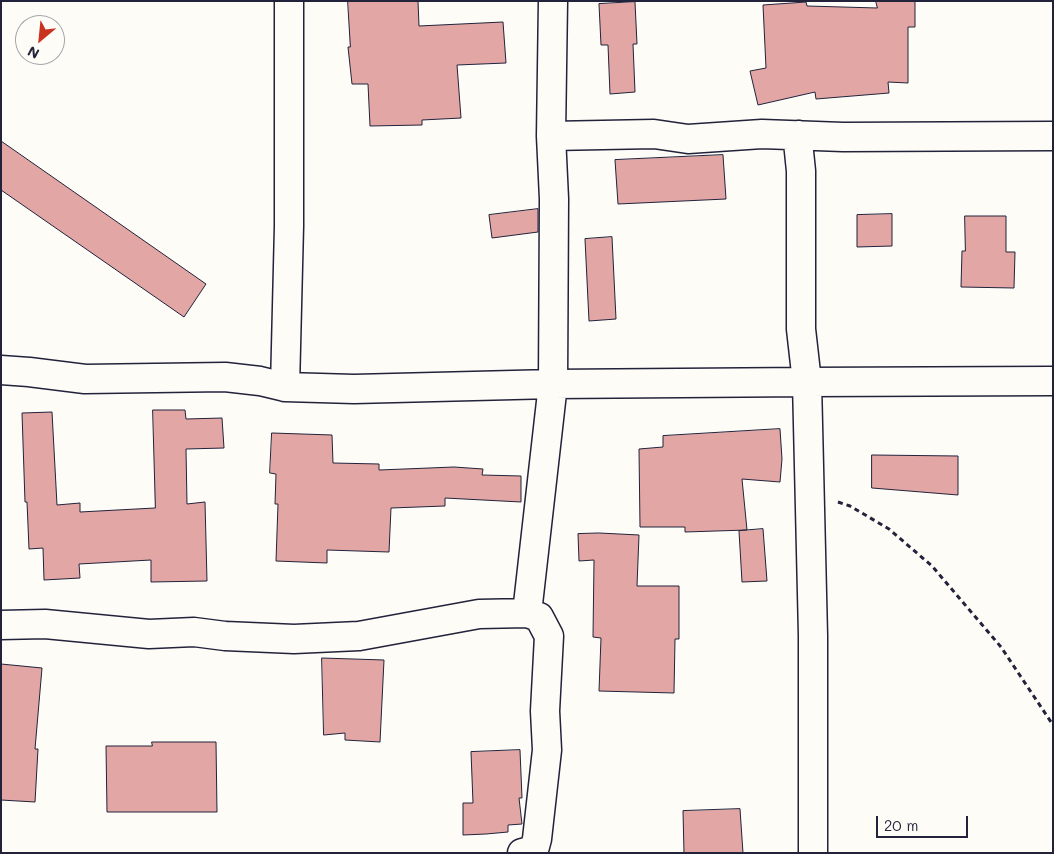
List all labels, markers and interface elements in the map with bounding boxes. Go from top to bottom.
north arrow [15,15,65,65]
text: N [24,42,42,64]
scale bar [879,806,972,838]
text: 20 m [884,815,918,835]

